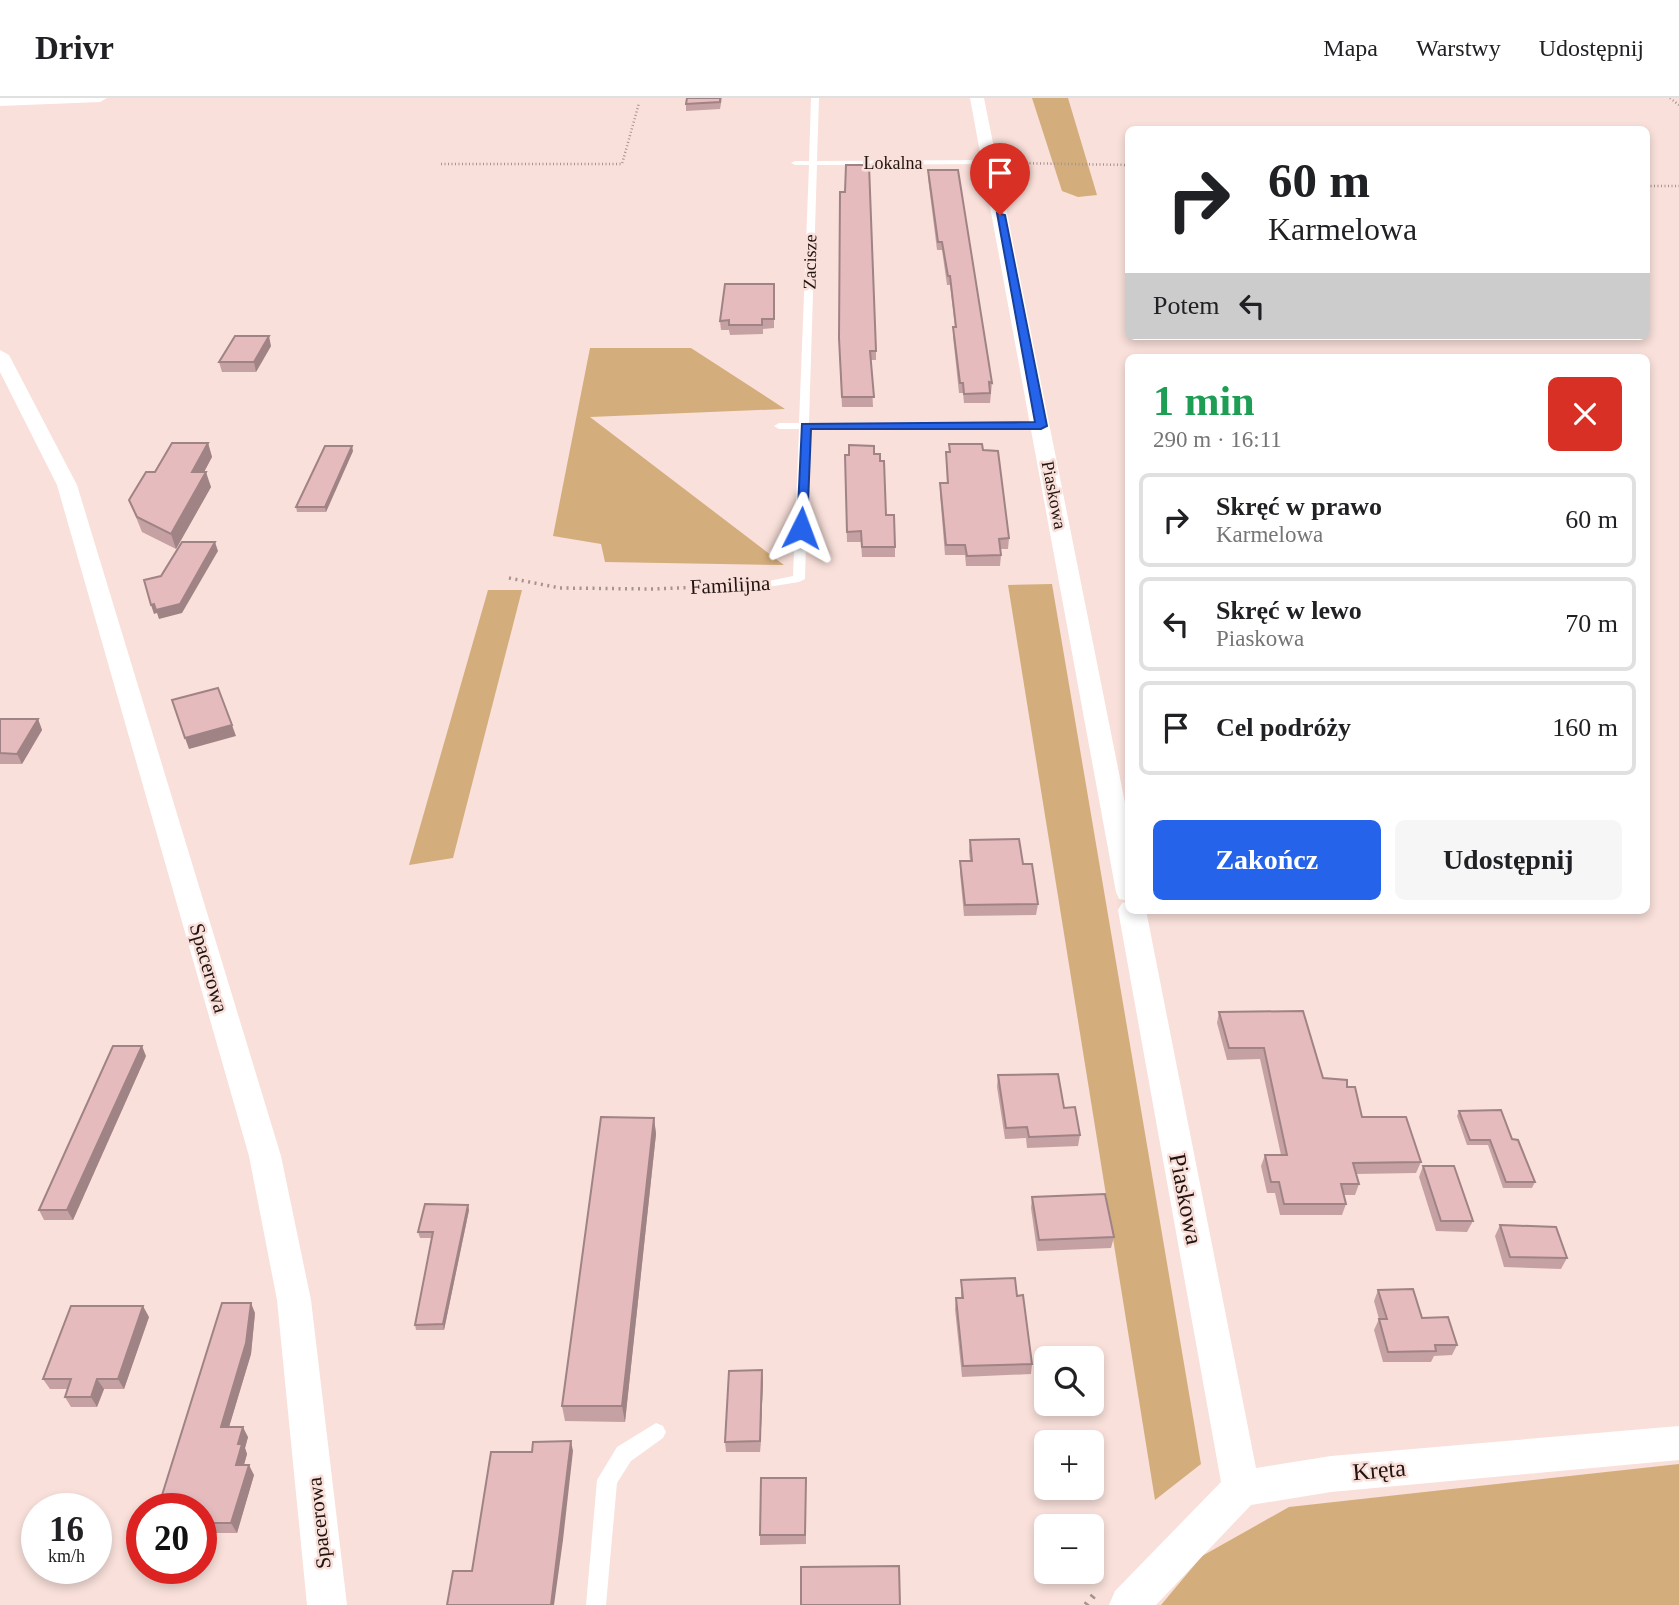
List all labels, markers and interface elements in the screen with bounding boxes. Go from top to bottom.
text: Drivr [35,30,114,66]
text: Mapa [1323,35,1378,61]
text: Warstwy [1416,35,1501,61]
text: Udostępnij [1539,35,1644,61]
pin [970,143,1030,215]
street label: Lokalna [864,153,922,173]
text: 60 m [1268,153,1370,208]
icon: arrive [981,154,1019,192]
icon: right [1153,154,1244,245]
text: Karmelowa [1268,211,1417,247]
street label: Zacisze [800,234,820,290]
icon: left [1233,287,1271,325]
text: Potem [1153,291,1219,320]
button: close [1548,377,1622,451]
text: 1 min [1153,378,1255,424]
text: 290 m · 16:11 [1153,427,1282,452]
street label: Piaskowa [1038,459,1070,531]
position arrow [764,491,838,565]
text: Skręć w prawo [1216,492,1382,521]
icon: right [1157,501,1195,539]
text: 60 m [1565,505,1618,534]
text: Karmelowa [1216,522,1323,547]
street label: Familijna [689,571,771,599]
text: Skręć w lewo [1216,596,1362,625]
icon: left [1157,605,1195,643]
text: 70 m [1565,609,1618,638]
text: Piaskowa [1216,626,1304,651]
icon: arrive [1157,709,1195,747]
text: Cel podróży [1216,713,1351,742]
text: 160 m [1552,713,1618,742]
button: Zakończ [1153,820,1381,900]
button: Udostępnij [1395,820,1622,900]
street label: Spacerowa [185,920,233,1016]
street label: Piaskowa [1164,1151,1208,1247]
map controls [1034,1346,1104,1584]
button: search [1034,1346,1104,1416]
button: + [1034,1430,1104,1500]
street label: Kręta [1351,1455,1407,1485]
street label: Spacerowa [302,1475,336,1570]
speed limit sign: 20 [126,1493,217,1584]
text: 16 [49,1510,84,1549]
button: − [1034,1514,1104,1584]
text: km/h [48,1546,85,1566]

